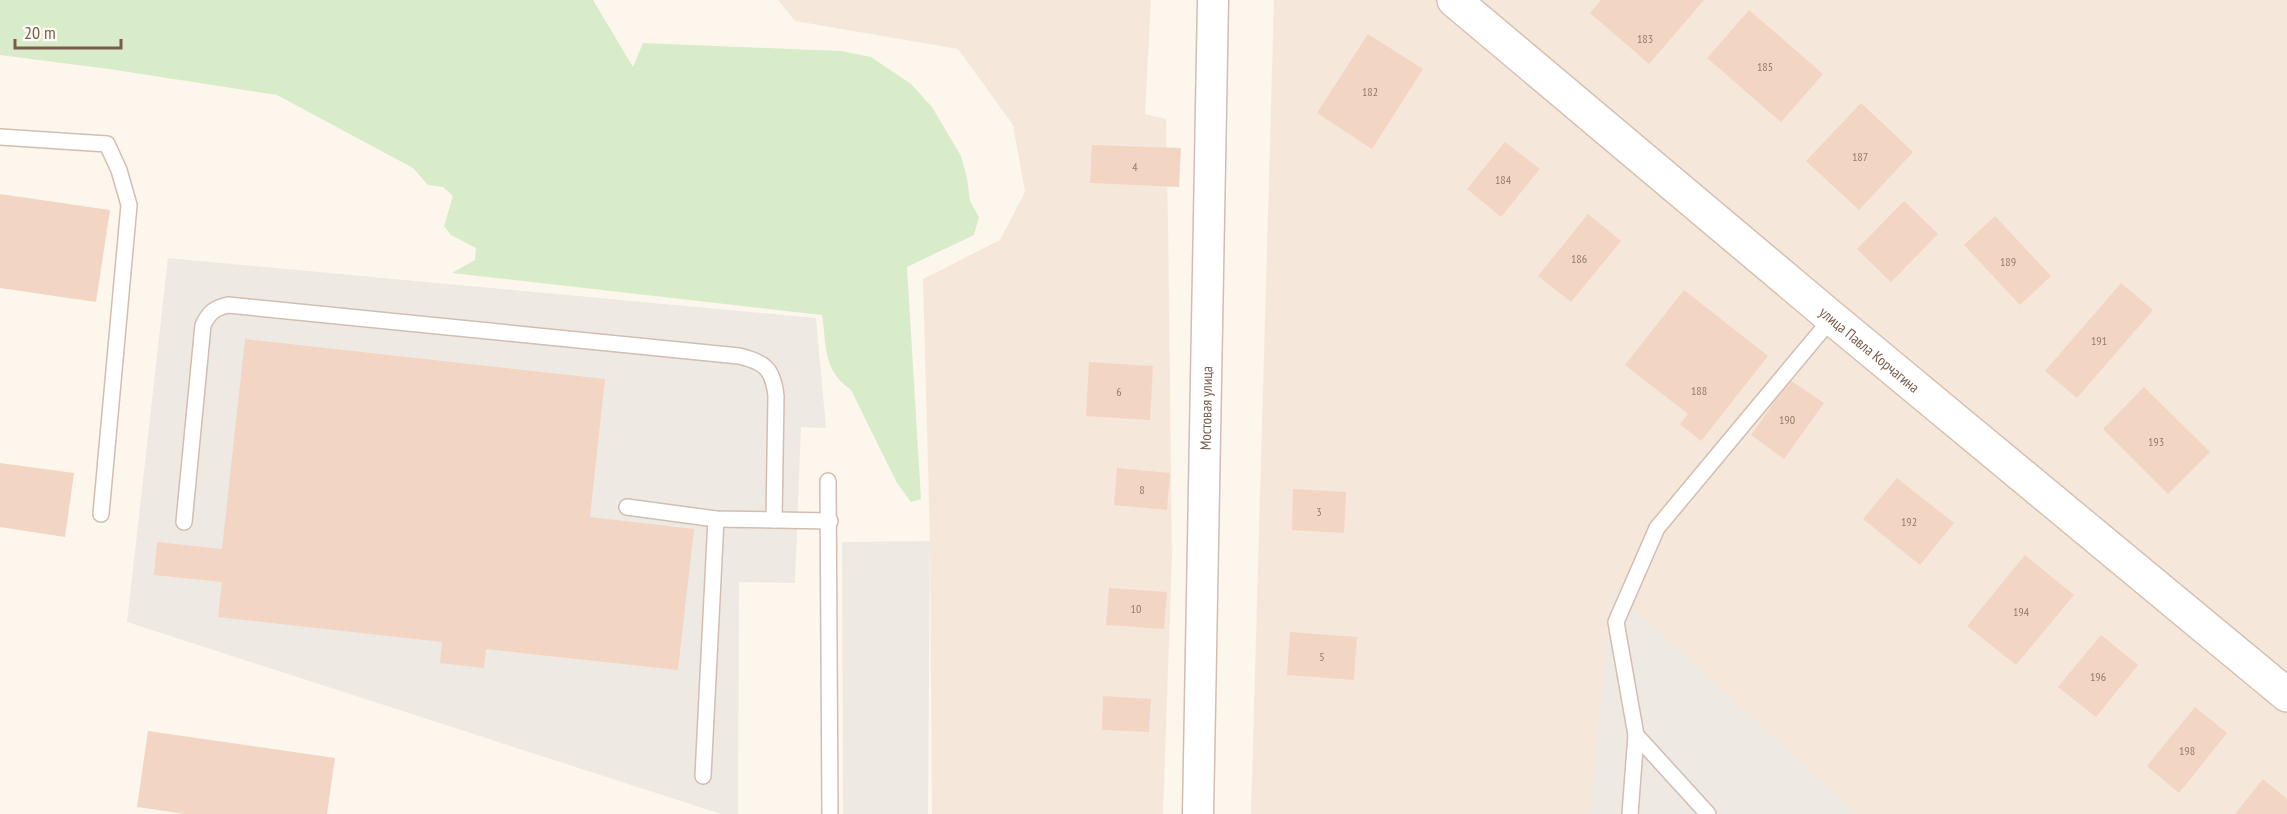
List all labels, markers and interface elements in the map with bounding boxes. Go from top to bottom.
scale bar [15,12,122,50]
text: 20 m [24,21,56,44]
house number: 183 [1637,31,1653,46]
house number: 185 [1757,59,1773,74]
house number: 182 [1362,84,1378,99]
house number: 187 [1852,149,1868,164]
house number: 4 [1132,159,1138,174]
house number: 184 [1495,172,1512,187]
house number: 186 [1571,251,1587,266]
house number: 189 [2000,254,2016,269]
street label: улица Павла Корчагина [1816,302,1924,396]
house number: 191 [2091,333,2107,348]
street label: Мостовая улица [1195,366,1216,450]
house number: 188 [1691,383,1707,398]
house number: 6 [1116,384,1122,399]
house number: 190 [1779,412,1795,427]
house number: 193 [2148,434,2164,449]
house number: 8 [1139,482,1145,497]
house number: 3 [1316,504,1322,519]
house number: 192 [1901,514,1917,529]
house number: 10 [1131,601,1141,616]
house number: 194 [2013,604,2030,619]
house number: 5 [1319,649,1325,664]
house number: 196 [2090,669,2106,684]
house number: 198 [2179,743,2195,758]

